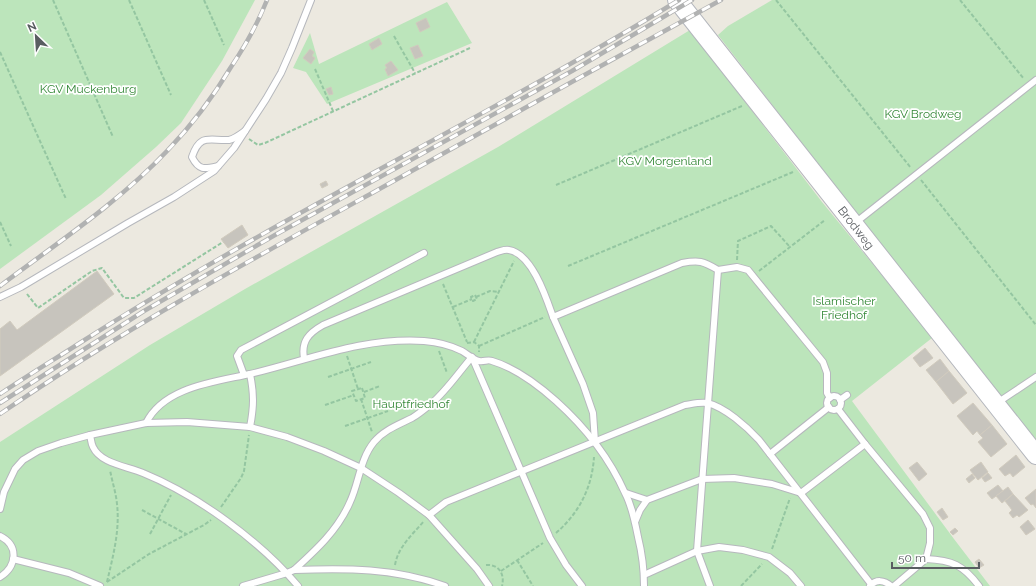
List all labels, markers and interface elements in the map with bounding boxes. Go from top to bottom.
north arrow [16,16,56,56]
text: N [25,20,39,35]
park label: KGV Mückenburg [40,82,136,96]
park label: KGV Brodweg [885,107,961,121]
park label: KGV Morgenland [618,154,712,168]
street label: Brodweg [835,204,877,252]
park label: Islamischer Friedhof [813,294,876,322]
park label: Hauptfriedhof [372,397,451,411]
scale bar [892,544,979,570]
text: 50 m [898,551,926,565]

